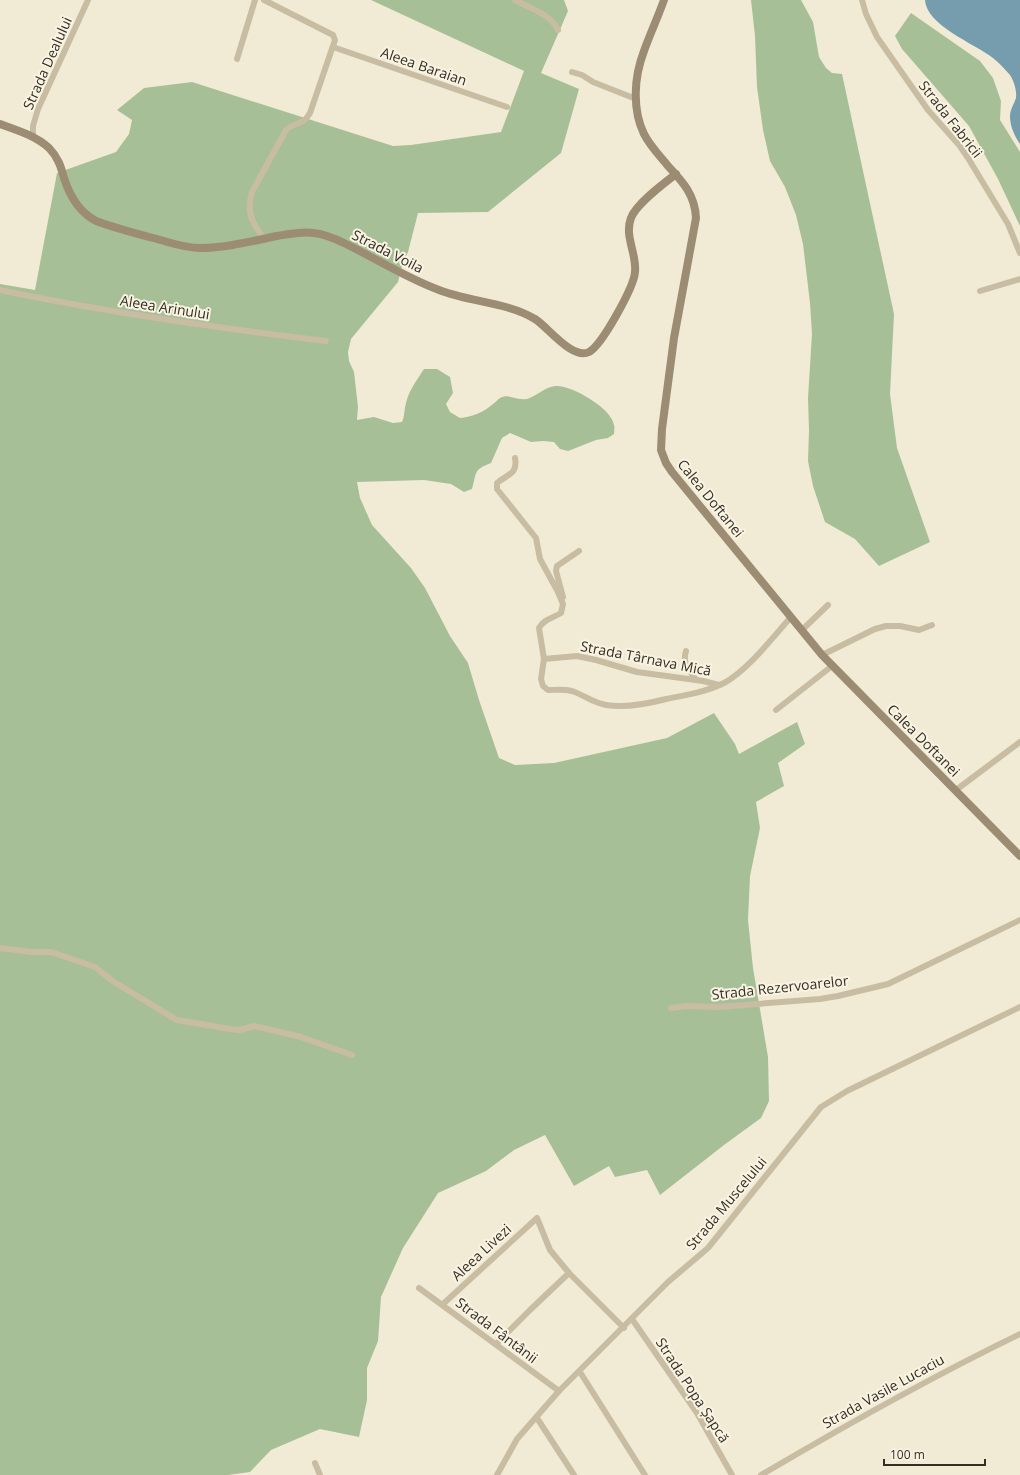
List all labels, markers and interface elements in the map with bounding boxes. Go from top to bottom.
street label: Strada Dealului [18,14,76,112]
street label: Aleea Baraian [378,42,470,90]
street label: Strada Fabricii [915,77,987,161]
street label: Strada Voila [349,225,427,277]
street label: Aleea Arinului [119,291,211,323]
street label: Calea Doftanei [674,455,748,541]
street label: Strada Târnava Mică [579,636,713,680]
street label: Calea Doftanei [884,700,964,780]
street label: Strada Rezervoarelor [711,970,850,1004]
street label: Strada Muscelului [681,1152,771,1254]
street label: Aleea Livezi [447,1219,515,1285]
street label: Strada Fântânii [452,1293,542,1367]
street label: Strada Popa Șapcă [652,1334,734,1446]
street label: Strada Vasile Lucaciu [819,1350,947,1432]
scale bar [884,1441,985,1467]
text: 100 m [890,1446,925,1463]

